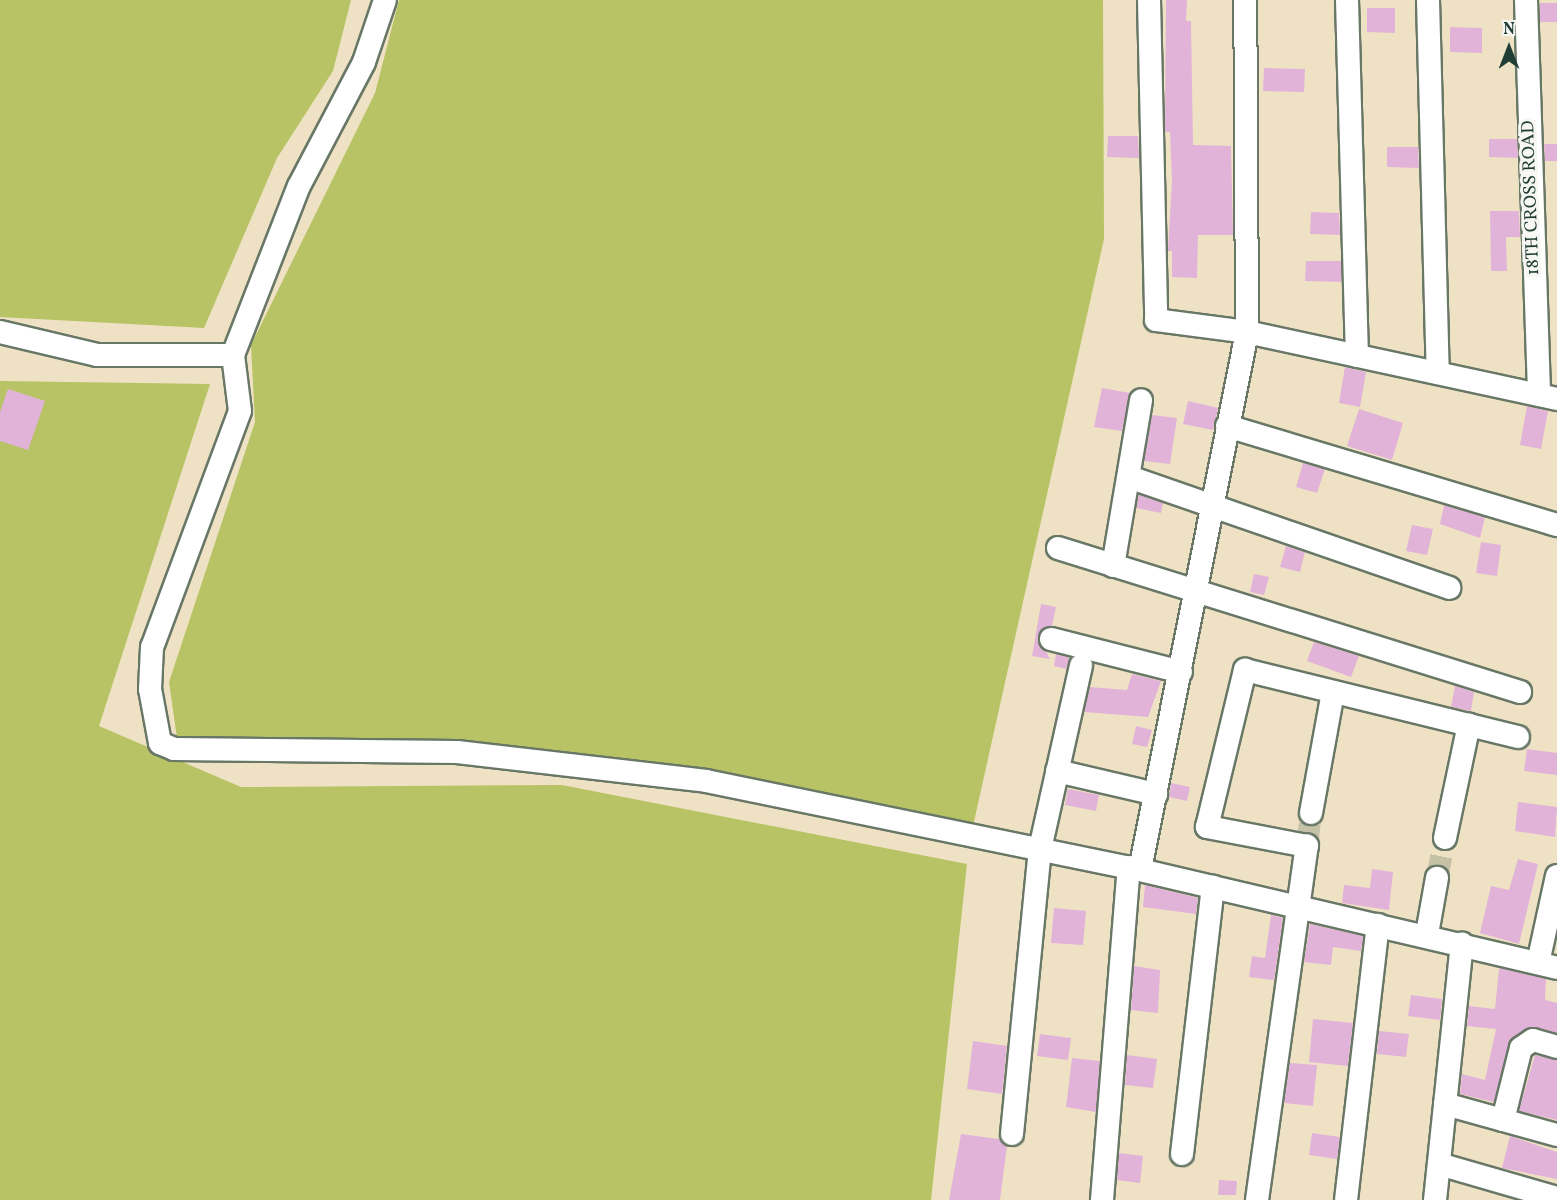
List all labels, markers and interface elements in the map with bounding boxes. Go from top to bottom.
north arrow [1479,18,1539,78]
text: N [1503,19,1515,41]
street label: 18TH CROSS ROAD [1519,120,1545,276]

